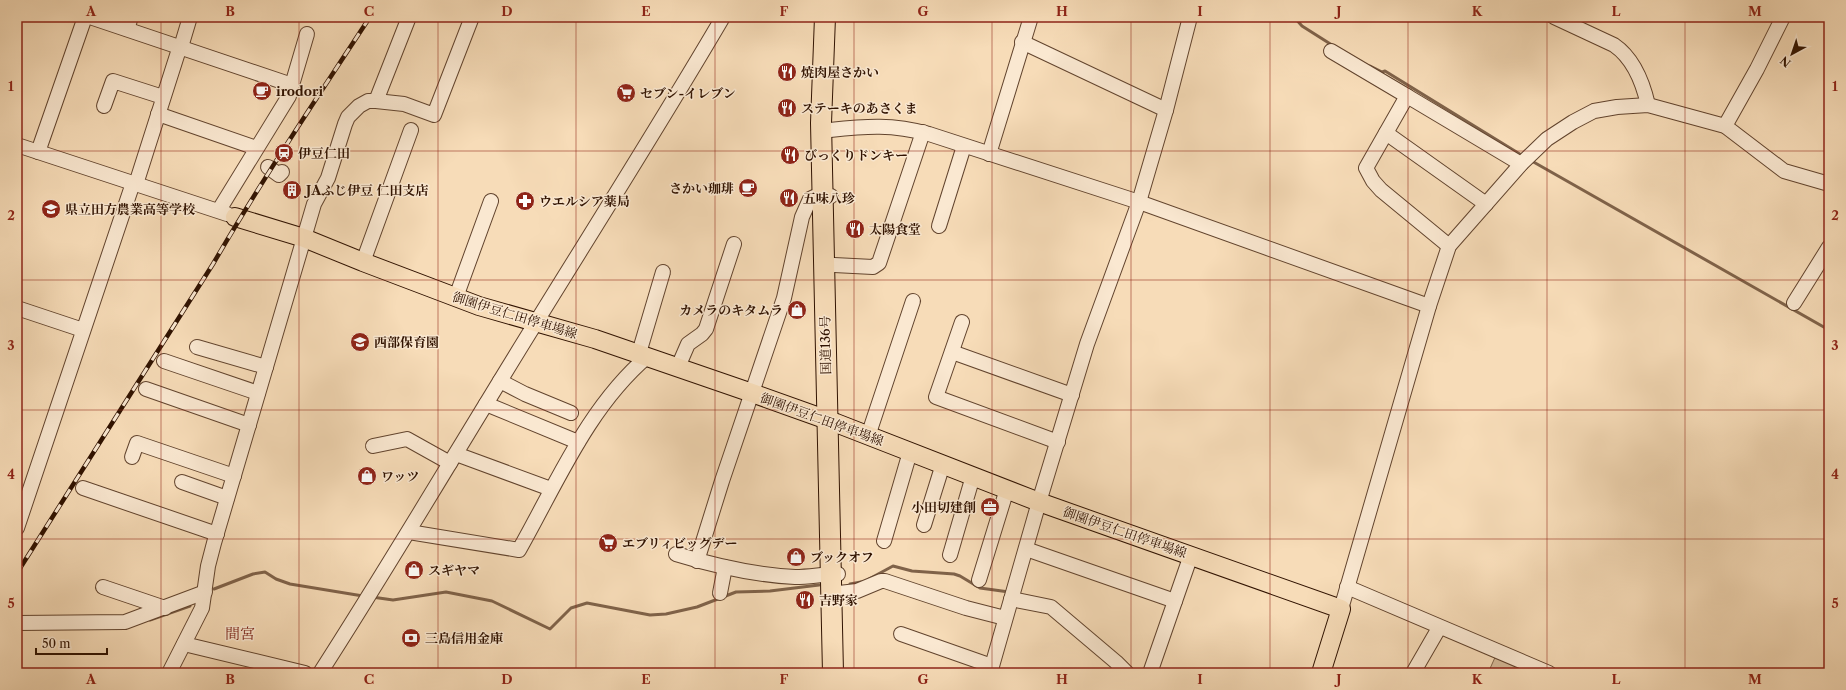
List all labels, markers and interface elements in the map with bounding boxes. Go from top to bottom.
text: A [85,3,97,19]
text: B [225,3,235,19]
text: C [364,3,374,19]
text: D [501,3,513,19]
text: E [641,3,651,19]
text: F [780,3,789,19]
text: G [917,3,929,19]
text: H [1056,3,1068,19]
text: I [1197,3,1203,19]
text: J [1334,3,1342,19]
text: K [1472,3,1483,19]
text: L [1612,3,1621,19]
text: M [1748,3,1762,19]
north arrow [1772,34,1812,74]
text: N [1777,53,1794,70]
restaurant icon: 焼肉屋さかい [776,61,798,83]
place label: 焼肉屋さかい [801,64,879,80]
text: 1 [8,78,14,94]
text: 1 [1832,78,1838,94]
cafe icon: irodori [251,80,273,102]
supermarket icon: セブン-イレブン [615,82,637,104]
place label: irodori [276,83,323,99]
place label: セブン-イレブン [640,85,736,101]
restaurant icon: ステーキのあさくま [776,97,798,119]
place label: ステーキのあさくま [801,100,918,116]
station icon: 伊豆仁田 [273,142,295,164]
restaurant icon: びっくりドンキー [779,144,801,166]
place label: 伊豆仁田 [298,145,350,161]
place label: びっくりドンキー [804,147,908,163]
cafe icon: さかい珈琲 [737,177,759,199]
building icon: JAふじ伊豆 仁田支店 [281,179,303,201]
place label: さかい珈琲 [669,180,734,196]
place label: JAふじ伊豆 仁田支店 [304,182,428,198]
restaurant icon: 五味八珍 [778,187,800,209]
pharmacy icon: ウエルシア薬局 [514,190,536,212]
place label: 五味八珍 [803,190,855,206]
place label: ウエルシア薬局 [539,193,630,209]
school or university icon: 県立田方農業高等学校 [40,198,62,220]
place label: 県立田方農業高等学校 [65,201,196,217]
text: 2 [7,207,15,223]
text: 2 [1831,207,1839,223]
restaurant icon: 太陽食堂 [844,218,866,240]
place label: 太陽食堂 [869,221,921,237]
street label: 御園伊豆仁田停車場線 [450,288,580,342]
shop icon: カメラのキタムラ [786,299,808,321]
place label: カメラのキタムラ [679,302,783,318]
street label: 国道136号 [816,315,834,375]
school or university icon: 西部保育園 [349,331,371,353]
place label: 西部保育園 [374,334,439,350]
text: 3 [7,337,15,353]
text: 3 [1831,337,1839,353]
street label: 御園伊豆仁田停車場線 [758,389,886,449]
shop icon: ワッツ [356,465,378,487]
text: 4 [7,466,15,482]
text: 4 [1831,466,1839,482]
place label: ワッツ [381,468,419,484]
office icon: 小田切建創 [979,496,1001,518]
place label: 小田切建創 [911,499,976,515]
street label: 御園伊豆仁田停車場線 [1061,503,1189,561]
supermarket icon: エブリィビッグデー [597,532,619,554]
place label: エブリィビッグデー [622,535,737,551]
shop icon: ブックオフ [785,546,807,568]
place label: ブックオフ [810,549,874,565]
shop icon: スギヤマ [403,559,425,581]
place label: スギヤマ [428,562,480,578]
restaurant icon: 吉野家 [794,589,816,611]
place label: 吉野家 [819,592,858,608]
text: 5 [7,595,15,611]
text: 5 [1831,595,1839,611]
district label: 間宮 [225,624,255,643]
bank icon: 三島信用金庫 [400,627,422,649]
scale bar [36,630,107,656]
place label: 三島信用金庫 [425,630,503,646]
text: 50 m [42,636,71,651]
text: A [85,671,97,687]
text: B [225,671,235,687]
text: C [364,671,374,687]
text: D [501,671,513,687]
text: E [641,671,651,687]
text: F [780,671,789,687]
text: G [917,671,929,687]
text: H [1056,671,1068,687]
text: I [1197,671,1203,687]
text: J [1334,671,1342,687]
text: K [1472,671,1483,687]
text: L [1612,671,1621,687]
text: M [1748,671,1762,687]

